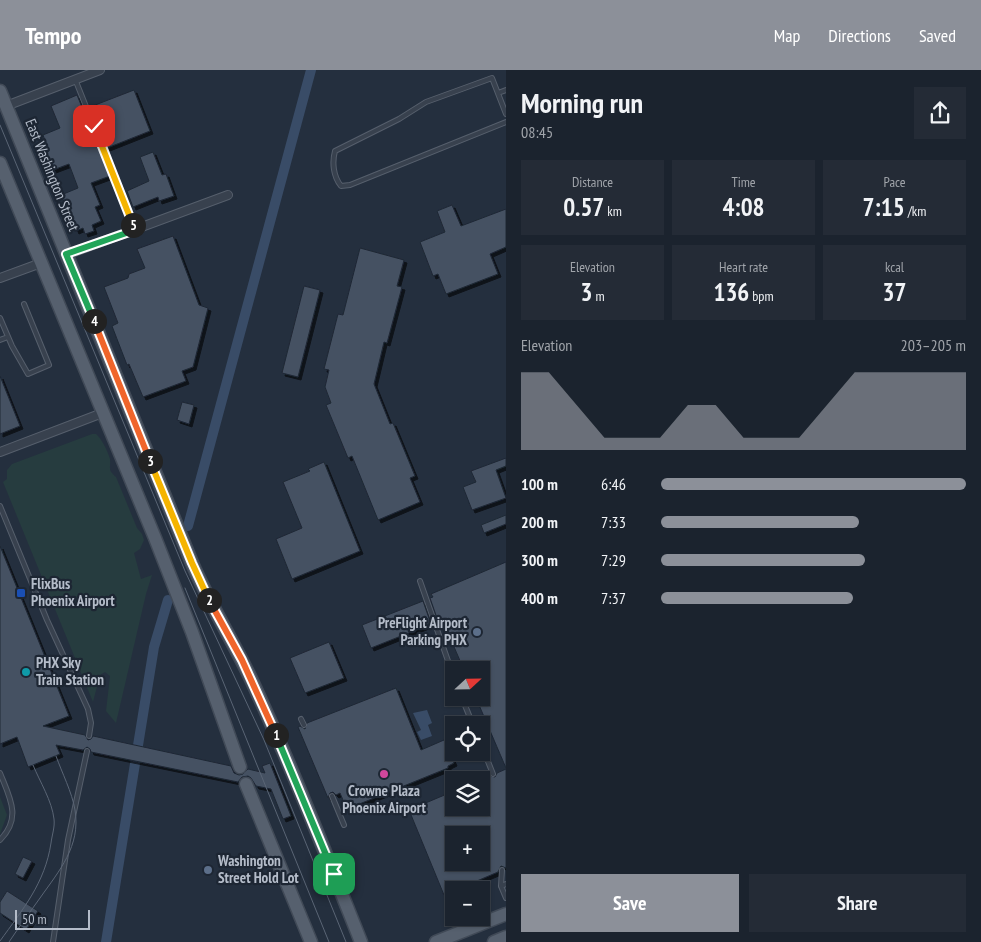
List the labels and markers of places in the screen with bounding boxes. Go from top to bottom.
pin [73,105,115,147]
pin: 5 [120,212,146,238]
pin: 4 [82,308,106,334]
pin: 3 [138,448,162,474]
place label: FlixBus Phoenix Airport [31,574,115,610]
marker: FlixBus Phoenix Airport [15,587,27,599]
pin: 2 [196,588,222,612]
place label: PreFlight Airport Parking PHX [378,613,468,649]
marker: PreFlight Airport Parking PHX [471,626,483,638]
place label: PHX Sky Train Station [36,653,104,689]
marker: PHX Sky Train Station [20,666,32,678]
pin: 1 [264,722,288,748]
marker: Crowne Plaza Phoenix Airport [378,768,390,780]
place label: Crowne Plaza Phoenix Airport [342,781,426,817]
place label: Washington Street Hold Lot [217,851,299,887]
pin [313,853,355,895]
marker: Washington Street Hold Lot [202,864,214,876]

